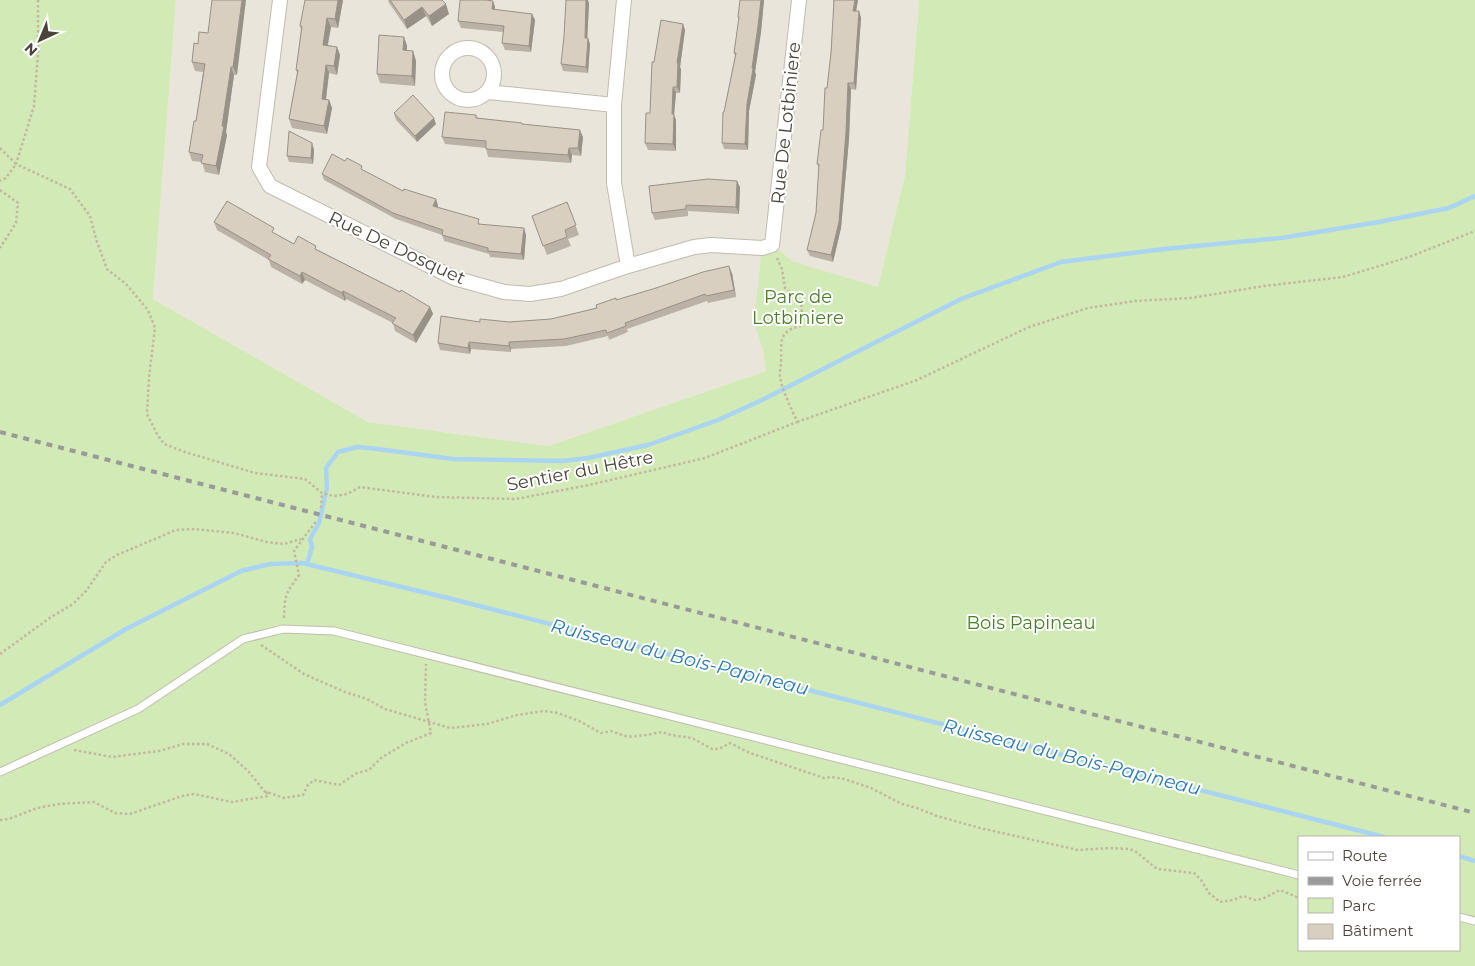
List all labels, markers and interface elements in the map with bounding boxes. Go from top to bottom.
north arrow [15,15,65,65]
text: N [21,39,41,60]
street label: Rue De Lotbiniere [767,41,805,205]
street label: Rue De Dosquet [325,207,469,289]
park label: Parc de Lotbiniere [752,286,844,329]
street label: Sentier du Hêtre [505,446,655,496]
park label: Bois Papineau [966,612,1096,634]
water label: Ruisseau du Bois-Papineau [549,614,811,700]
water label: Ruisseau du Bois-Papineau [941,714,1203,800]
legend [1298,836,1460,951]
text: Route [1342,846,1387,865]
text: Voie ferrée [1342,871,1422,890]
text: Parc [1342,896,1376,915]
text: Bâtiment [1342,921,1414,940]

